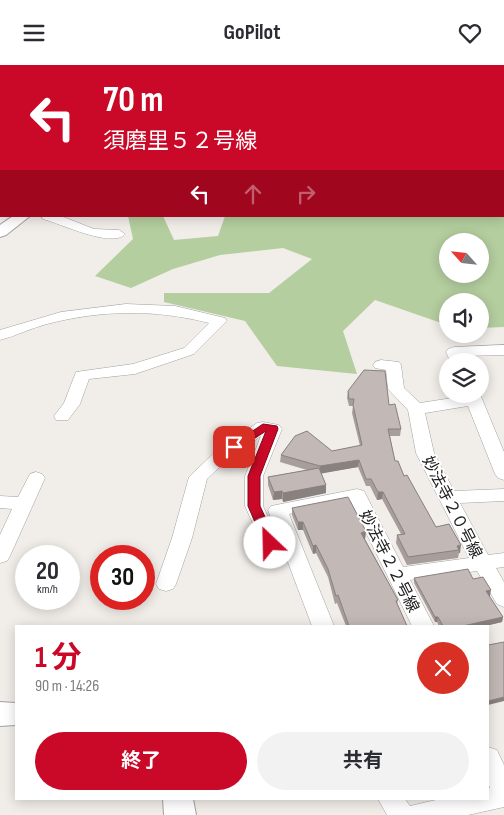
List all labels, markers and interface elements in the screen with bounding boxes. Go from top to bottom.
icon: menu [20,19,48,47]
text: GoPilot [224,19,280,46]
icon: heart [456,19,484,47]
text: 70 m [103,79,163,122]
icon: left [20,85,85,150]
text: 須磨里５２号線 [103,128,257,155]
icon: left [186,180,214,208]
icon: ahead [239,180,267,208]
icon: right [292,180,320,208]
north arrow [439,233,489,283]
map controls [439,233,489,403]
button: sound [439,293,489,343]
button: layers [439,353,489,403]
pin [213,426,255,468]
icon: arrive [220,433,248,461]
street label: 妙法寺２０号線 [418,453,486,562]
street label: 妙法寺２２号線 [355,507,423,616]
position arrow [243,516,295,568]
speed limit sign: 30 [90,545,155,610]
text: 20 [36,556,59,587]
text: km/h [37,582,58,597]
text: 1 分 [35,640,81,676]
button: close [417,642,469,694]
text: 90 m · 14:26 [35,677,99,696]
button: 終了 [35,732,247,790]
button: 共有 [257,732,469,790]

